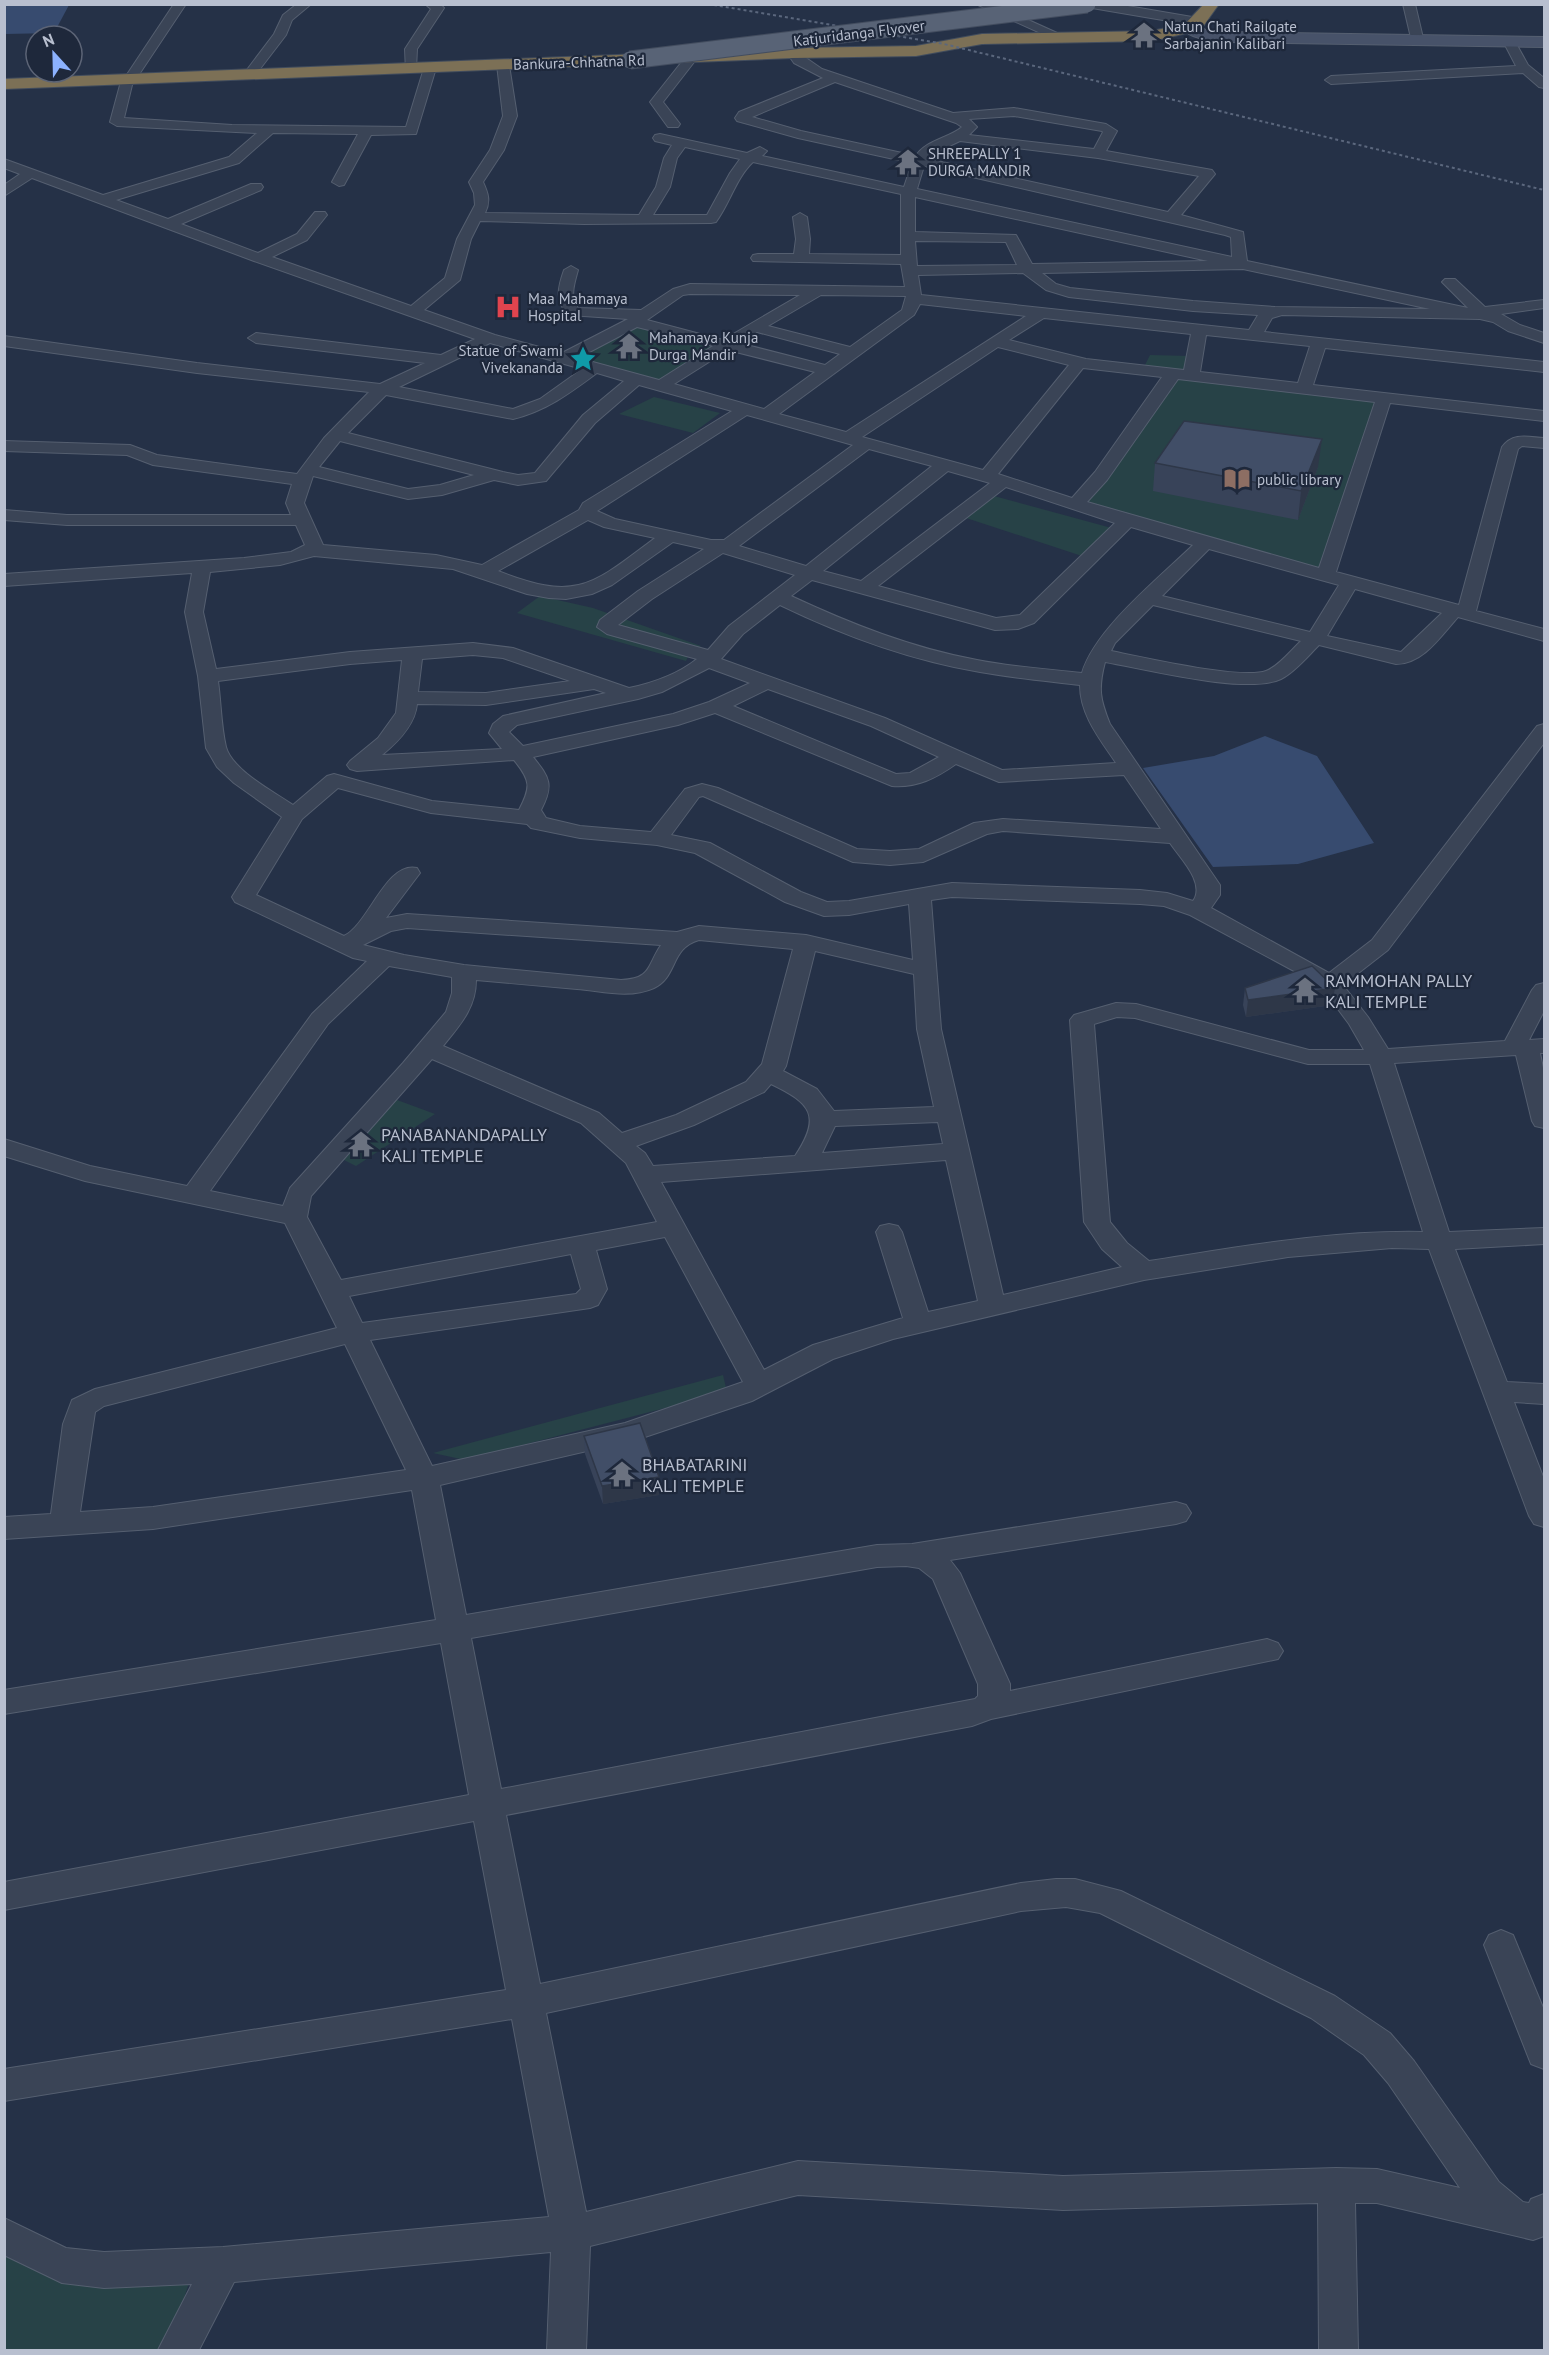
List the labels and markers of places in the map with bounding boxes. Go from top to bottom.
place label: Natun Chati Railgate Sarbajanin Kalibari [1164,17,1297,53]
temple icon: Natun Chati Railgate Sarbajanin Kalibari [1129,20,1159,50]
place label: SHREEPALLY 1 DURGA MANDIR [928,144,1031,180]
temple icon: SHREEPALLY 1 DURGA MANDIR [893,147,923,177]
place label: Maa Mahamaya Hospital [528,289,628,325]
hospital icon: Maa Mahamaya Hospital [493,292,523,322]
place label: Mahamaya Kunja Durga Mandir [649,328,758,364]
temple icon: Mahamaya Kunja Durga Mandir [614,331,644,361]
place label: Statue of Swami Vivekananda [458,341,563,377]
place icon: Statue of Swami Vivekananda [568,344,598,374]
library icon: public library [1222,464,1252,494]
place label: public library [1257,470,1341,489]
place label: RAMMOHAN PALLY KALI TEMPLE [1325,969,1472,1013]
temple icon: RAMMOHAN PALLY KALI TEMPLE [1290,975,1320,1005]
place label: PANABANANDAPALLY KALI TEMPLE [381,1123,547,1167]
temple icon: PANABANANDAPALLY KALI TEMPLE [346,1129,376,1159]
place label: BHABATARINI KALI TEMPLE [642,1453,748,1497]
temple icon: BHABATARINI KALI TEMPLE [607,1459,637,1489]

